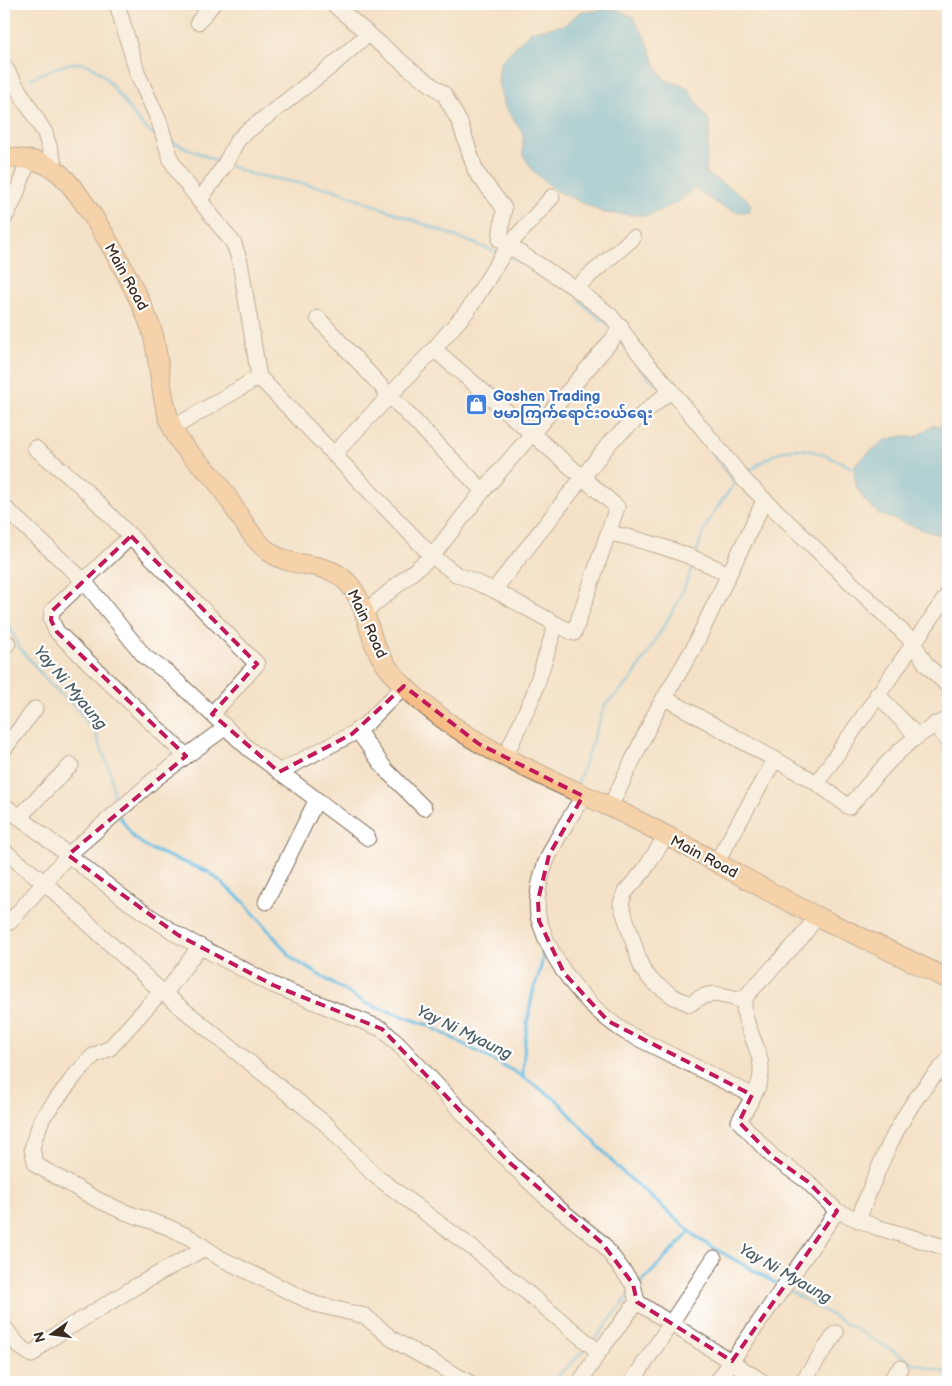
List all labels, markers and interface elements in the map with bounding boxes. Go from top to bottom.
street label: Main Road [100,240,152,314]
place label: Goshen Trading ဗမာကြက်ရောင်းဝယ်ရေး [493,387,653,425]
shop icon: Goshen Trading ဗမာကြက်ရောင်းဝယ်ရေး [465,393,489,417]
street label: Main Road [343,587,391,661]
water label: Yay Ni Myaung [29,642,111,734]
street label: Main Road [667,831,741,883]
water label: Yay Ni Myaung [413,1002,515,1064]
water label: Yay Ni Myaung [735,1240,835,1308]
north arrow [28,1308,78,1358]
text: N [30,1330,49,1344]

